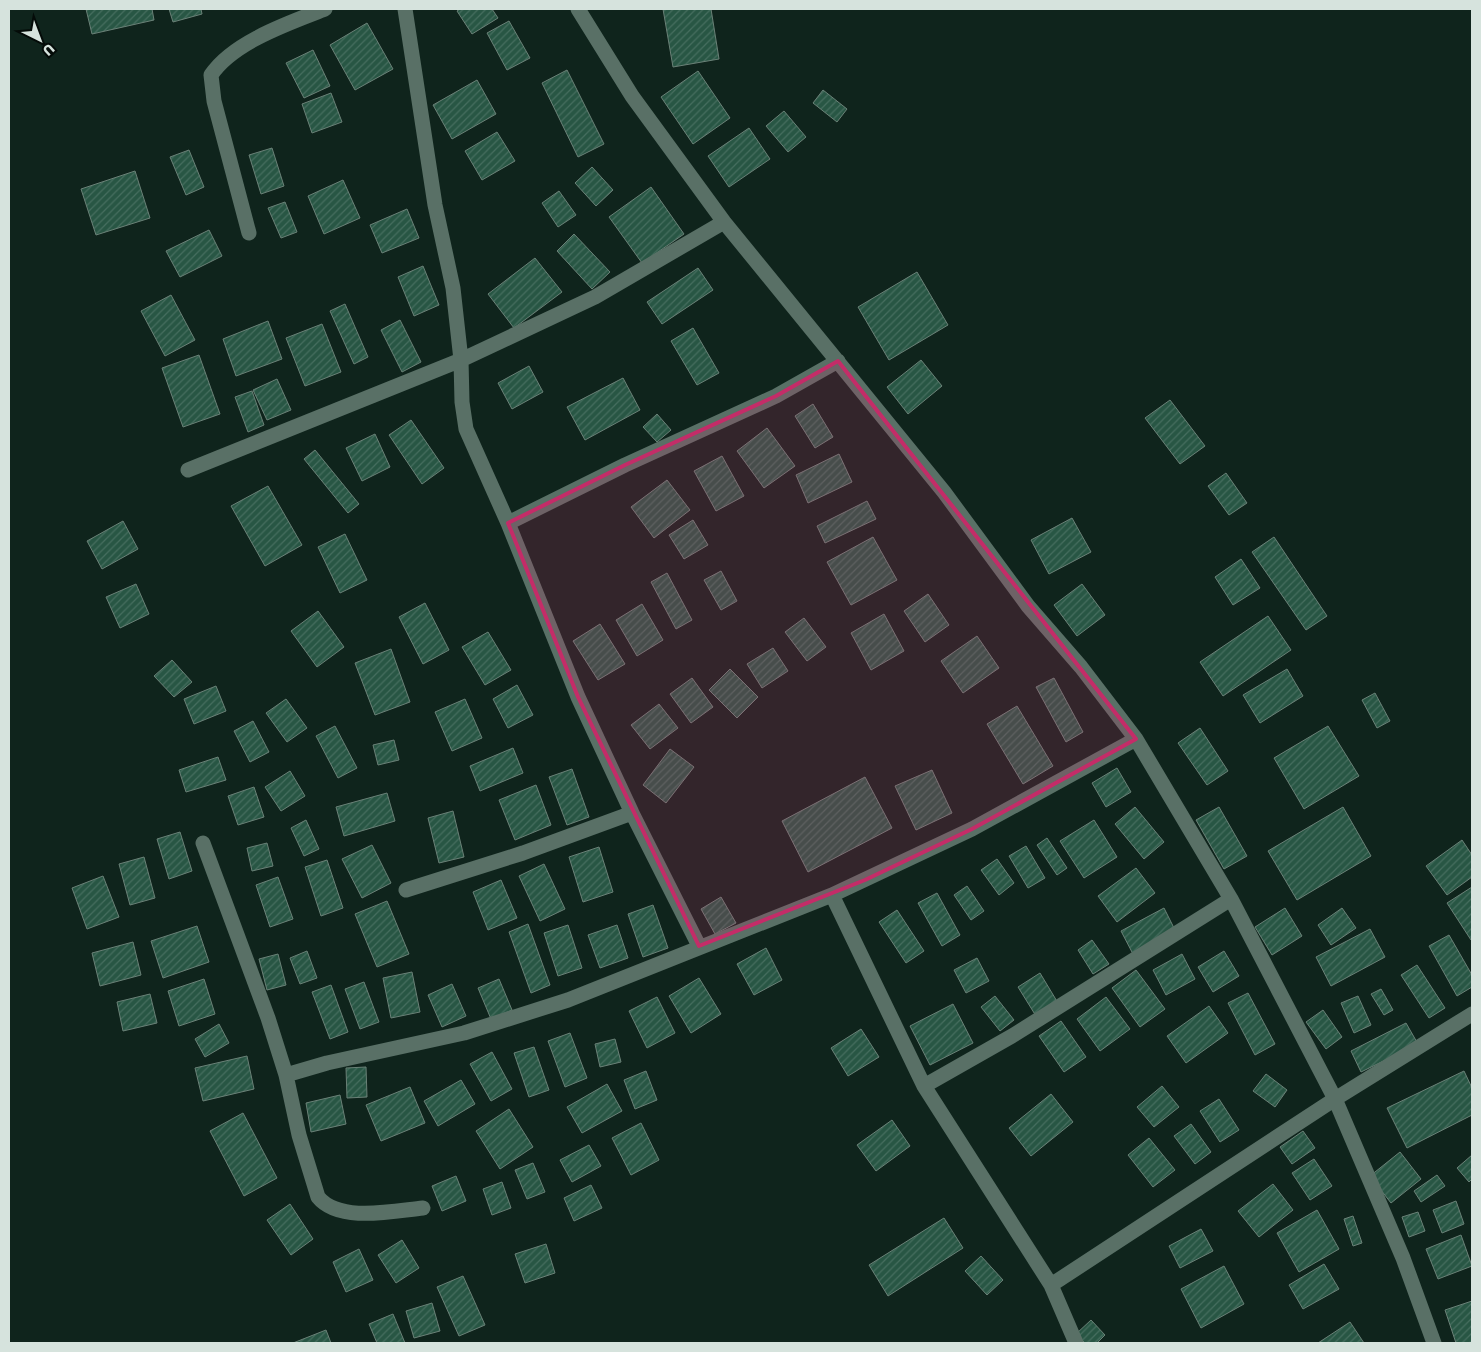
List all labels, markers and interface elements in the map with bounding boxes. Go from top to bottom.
north arrow [15,15,65,65]
text: U [38,39,59,60]

